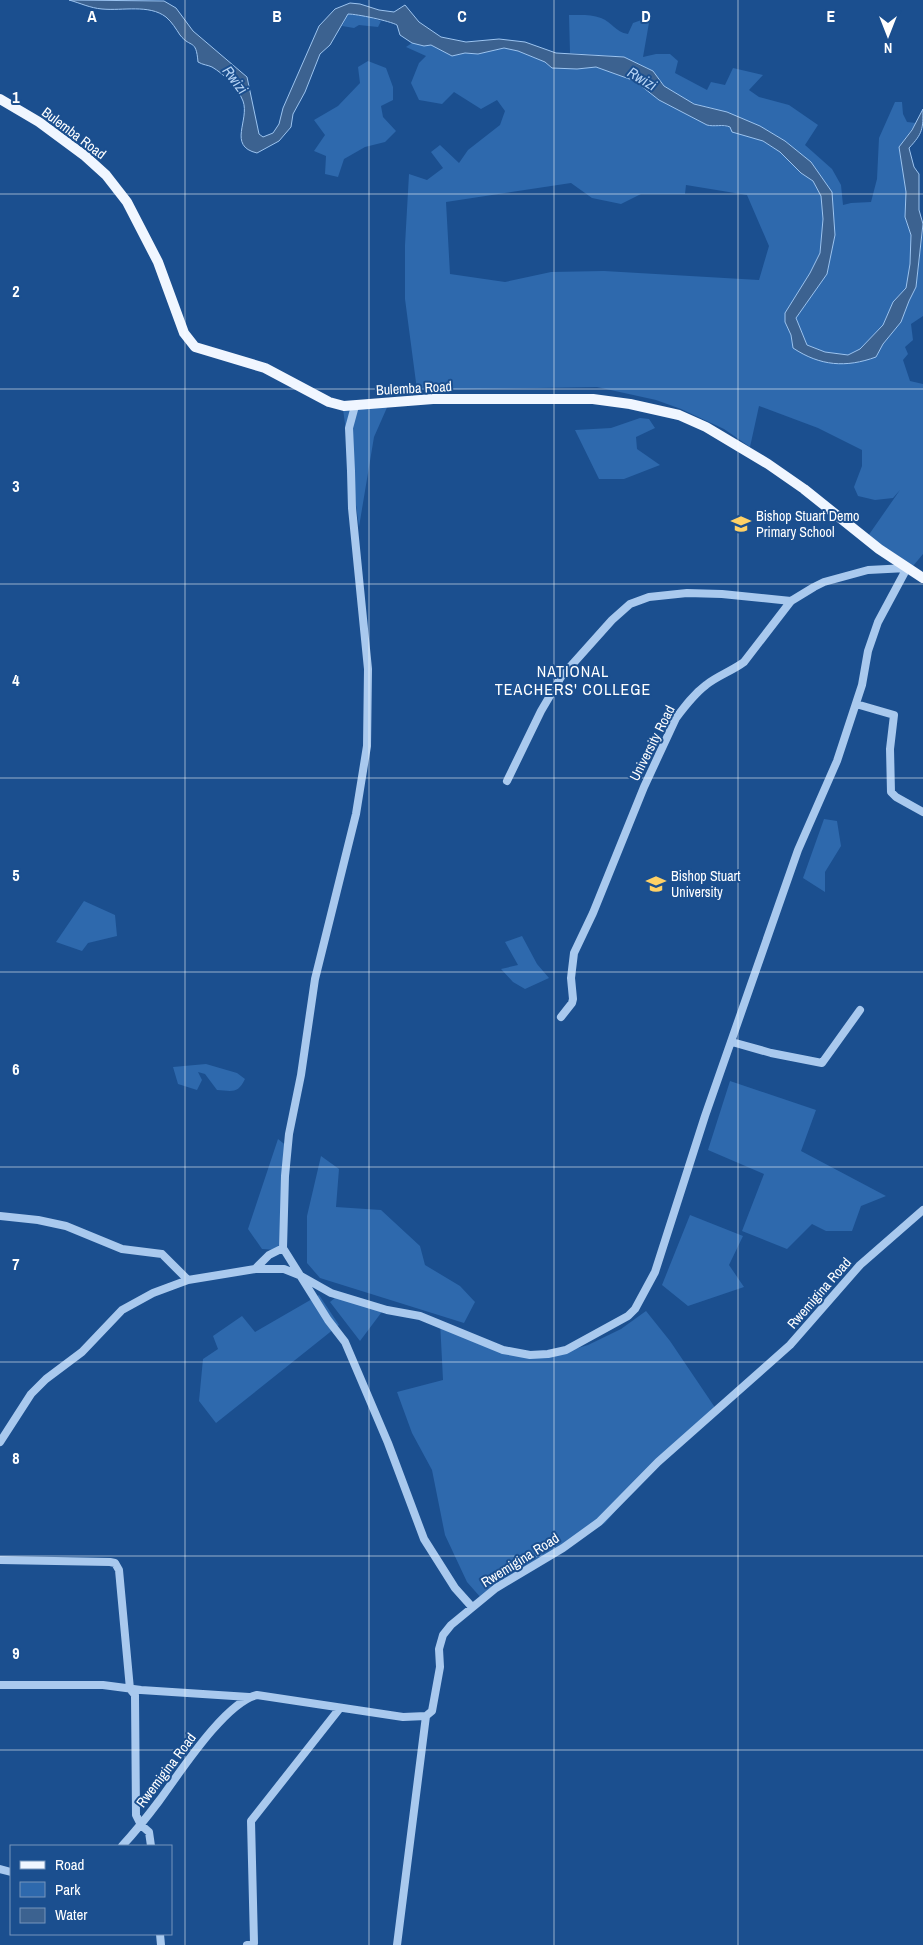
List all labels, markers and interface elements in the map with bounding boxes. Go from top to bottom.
text: A [87,5,97,27]
text: B [272,5,282,27]
text: C [457,5,467,27]
text: D [641,5,651,27]
text: E [827,5,836,27]
north arrow [863,10,913,60]
text: N [884,39,892,57]
water label: Rwizi [218,61,253,99]
water label: Rwizi [624,62,661,96]
text: 1 [12,86,20,108]
street label: Bulemba Road [38,103,110,163]
text: 2 [12,280,20,302]
street label: Bulemba Road [376,377,452,399]
text: 3 [12,475,20,497]
place label: Bishop Stuart Demo Primary School [756,507,859,541]
school or university icon: Bishop Stuart Demo Primary School [730,513,752,535]
district label: NATIONAL TEACHERS' COLLEGE [495,660,651,700]
text: 4 [12,669,20,691]
street label: University Road [625,702,679,784]
text: 5 [12,864,20,886]
place label: Bishop Stuart University [671,867,741,901]
school or university icon: Bishop Stuart University [645,873,667,895]
text: 6 [12,1058,20,1080]
text: 7 [12,1253,20,1275]
street label: Rwemigina Road [783,1254,855,1332]
text: 8 [12,1447,20,1469]
street label: Rwemigina Road [478,1529,562,1591]
text: 9 [12,1642,20,1664]
street label: Rwemigina Road [132,1729,200,1811]
legend [10,1845,172,1935]
text: Road [55,1854,84,1875]
text: Park [55,1879,81,1900]
text: Water [55,1904,87,1925]

